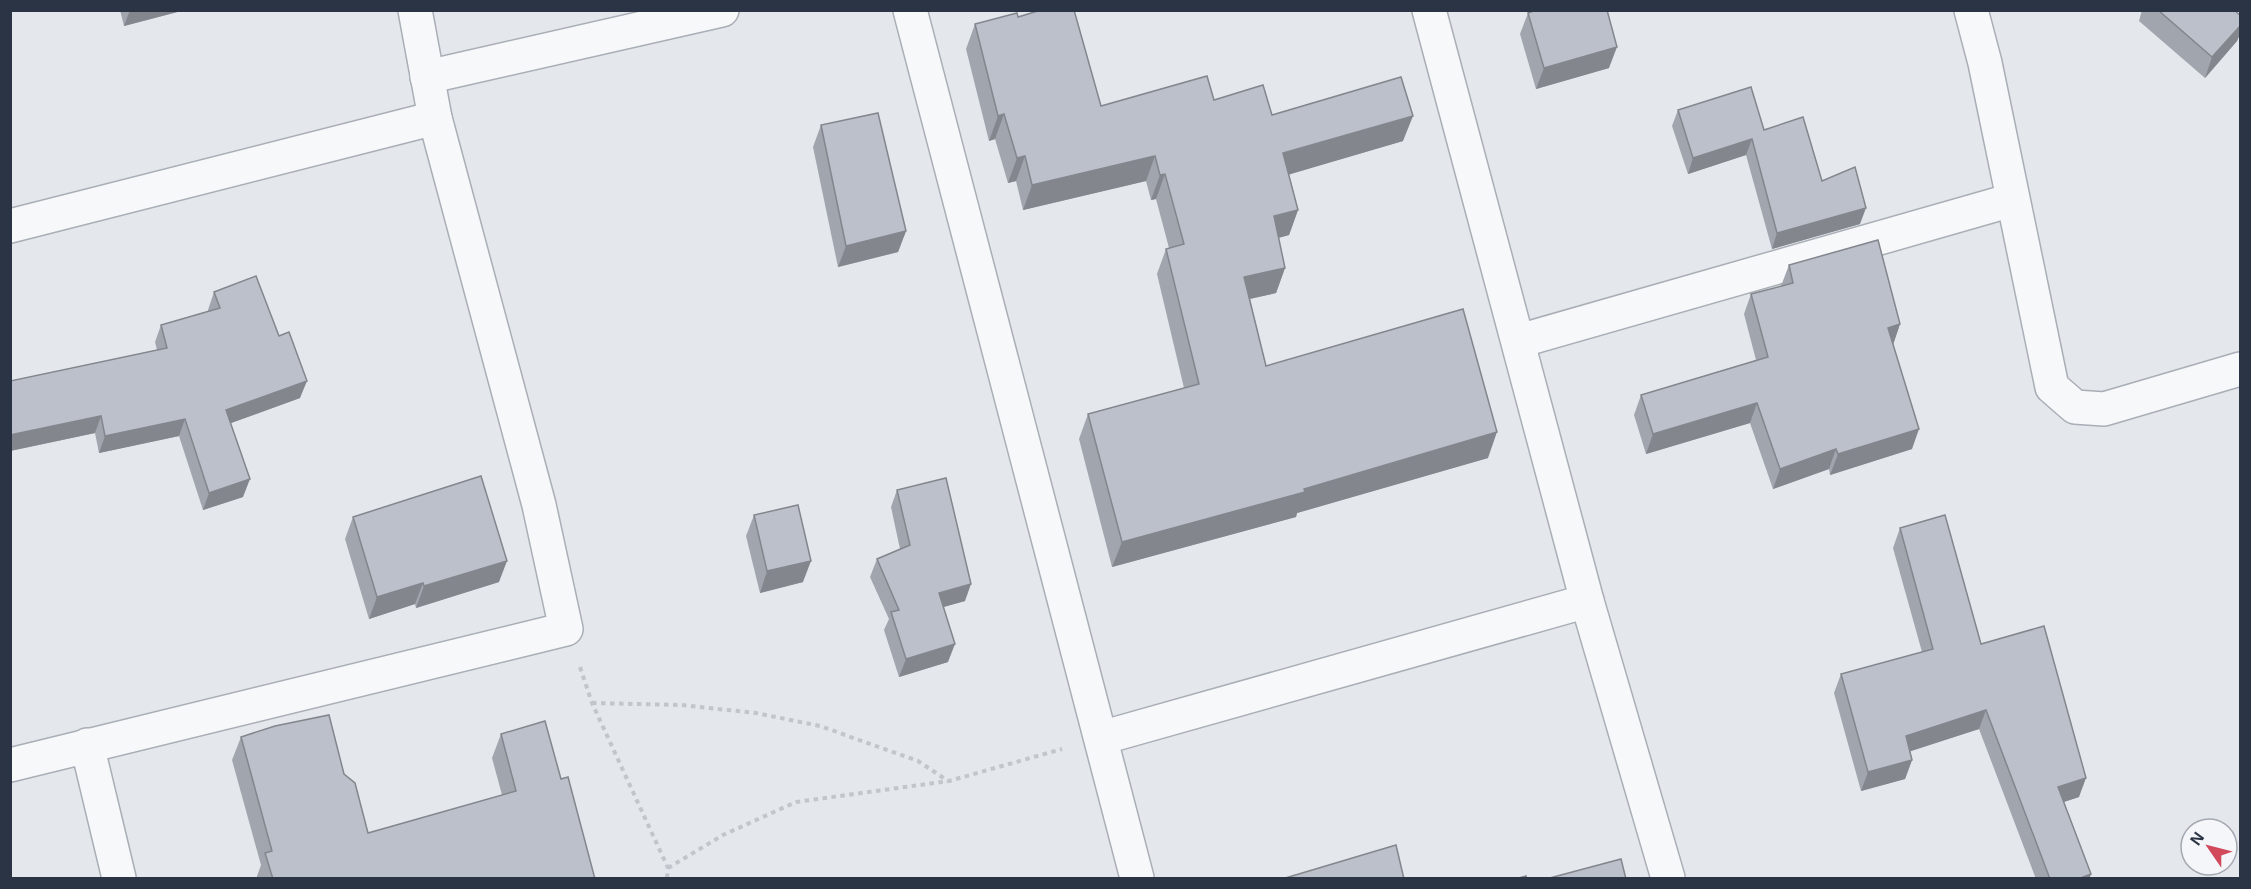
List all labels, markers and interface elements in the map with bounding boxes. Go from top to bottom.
north arrow [2179,817,2239,877]
text: N [2187,829,2207,848]

